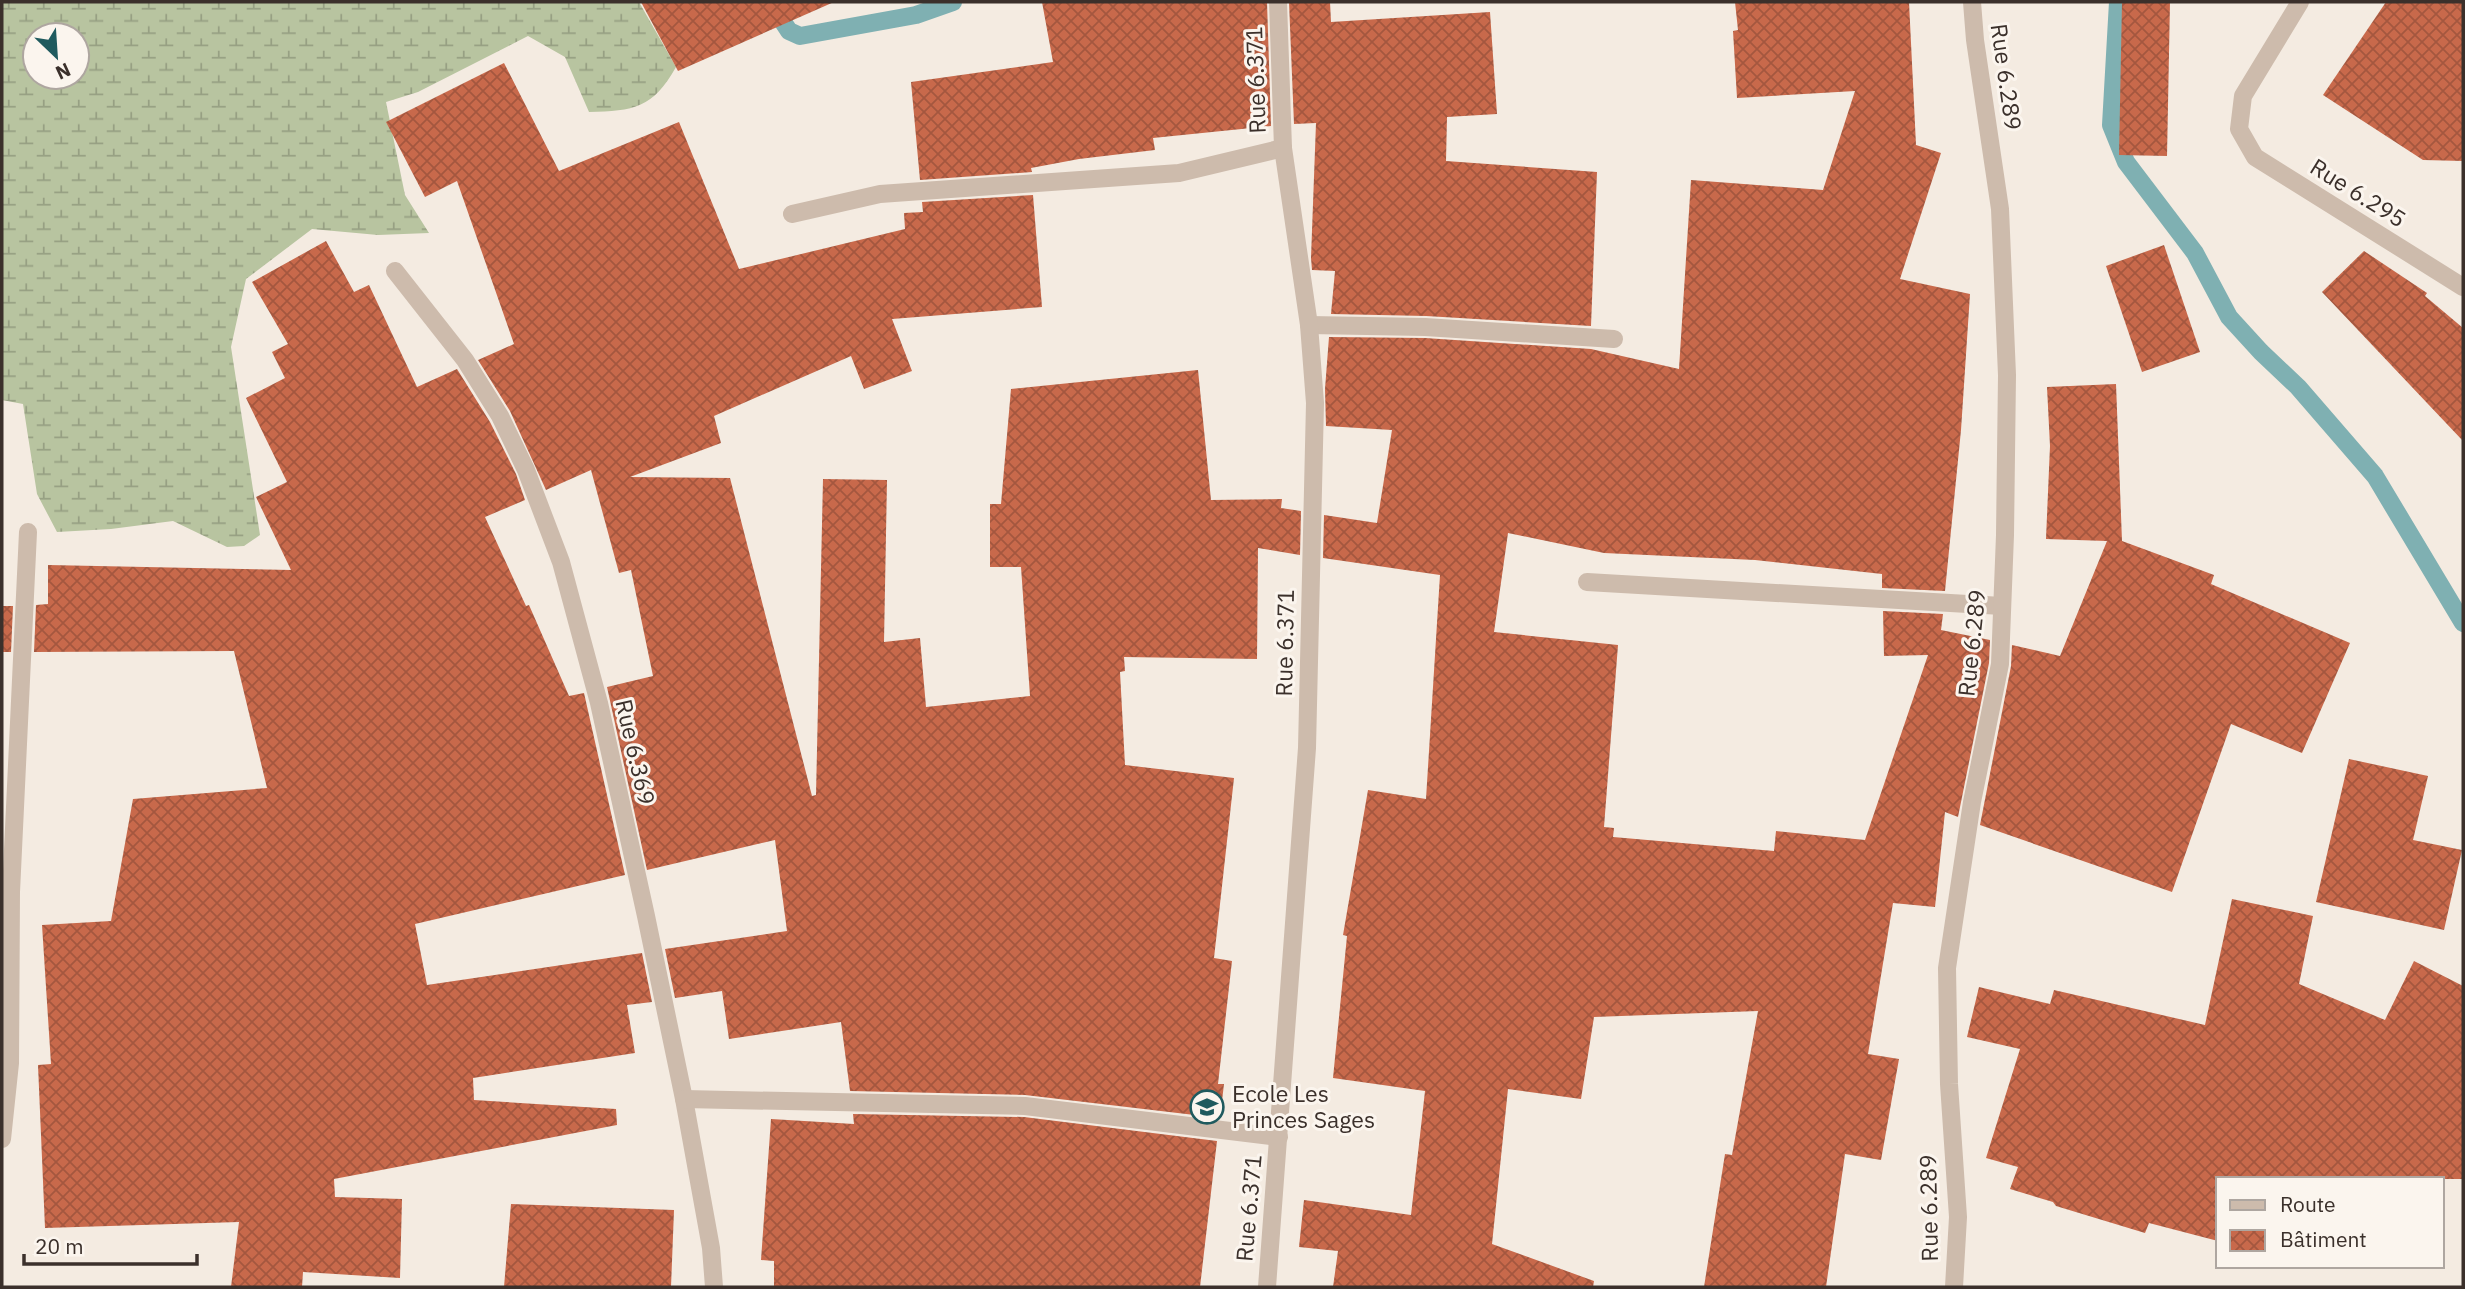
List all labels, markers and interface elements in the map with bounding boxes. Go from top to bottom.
north arrow [21,21,91,91]
street label: Rue 6.289 [1985,22,2029,132]
street label: Rue 6.371 [1238,26,1272,134]
text: N [52,58,74,85]
street label: Rue 6.295 [2305,151,2412,233]
street label: Rue 6.289 [1950,588,1992,698]
street label: Rue 6.371 [1268,589,1300,697]
street label: Rue 6.369 [609,696,663,807]
place label: Ecole Les Princes Sages [1232,1078,1375,1134]
school or university icon: Ecole Les Princes Sages [1188,1088,1226,1126]
street label: Rue 6.371 [1228,1153,1268,1263]
street label: Rue 6.289 [1912,1154,1944,1262]
legend [2216,1177,2444,1268]
text: Route [2280,1190,2336,1218]
scale bar [24,1222,198,1266]
text: Bâtiment [2280,1225,2367,1253]
text: 20 m [35,1232,84,1260]

